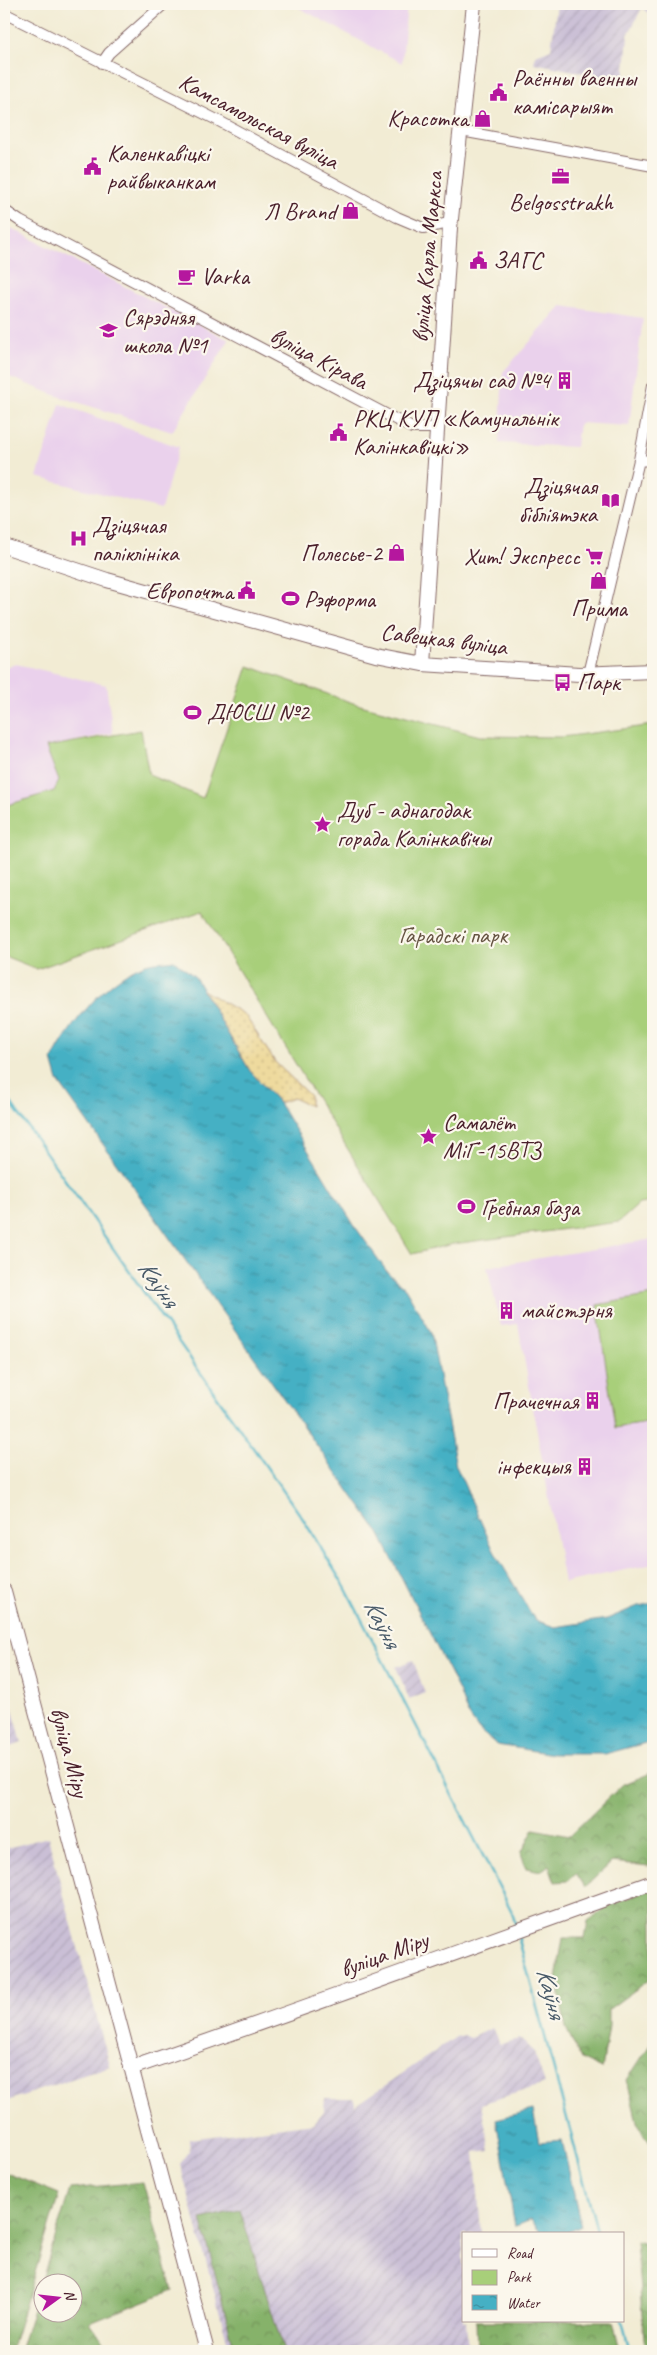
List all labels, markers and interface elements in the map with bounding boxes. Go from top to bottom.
place label: Раённы ваенны камісарыят [512,63,639,121]
street label: Камсамольская вуліца [174,66,345,176]
public building icon: Раённы ваенны камісарыят [488,82,508,102]
place label: Красотка [387,103,470,133]
shop icon: Красотка [472,108,492,128]
place label: Каленкавіцкі райвыканкам [107,138,216,196]
public building icon: Каленкавіцкі райвыканкам [83,157,103,177]
office icon: Belgosstrakh [551,166,571,186]
street label: вуліца Карла Маркса [405,169,450,344]
place label: Belgosstrakh [509,187,614,217]
place label: Л Brand [264,196,340,226]
shop icon: Л Brand [340,201,360,221]
place label: ЗАГС [493,245,545,275]
public building icon: ЗАГС [469,250,489,270]
place label: Varka [201,261,250,291]
cafe icon: Varka [177,266,197,286]
place label: Сярэдняя школа №1 [123,302,209,360]
street label: вуліца Кірава [265,320,374,397]
school or university icon: Сярэдняя школа №1 [99,321,119,341]
place label: Дзіцячы сад №4 [413,365,552,396]
building icon: Дзіцячы сад №4 [554,370,574,390]
place label: РКЦ КУП «Камунальнік Калінкавіцкі» [353,403,560,461]
public building icon: РКЦ КУП «Камунальнік Калінкавіцкі» [329,422,349,442]
place label: Дзіцячая бібліятэка [518,471,599,529]
library icon: Дзіцячая бібліятэка [601,490,621,510]
place label: Дзіцячая паліклініка [92,510,180,568]
hospital icon: Дзіцячая паліклініка [68,529,88,549]
place label: Полесье-2 [301,538,384,568]
place label: Хит! Экспресс [464,541,581,571]
shop icon: Полесье-2 [386,543,406,563]
supermarket icon: Хит! Экспресс [584,546,604,566]
shop icon: Прима [589,571,609,591]
place label: Европочта [146,576,235,606]
public building icon: Европочта [237,581,257,601]
place label: Рэформа [304,584,377,614]
sports icon: Рэформа [280,589,300,609]
place label: Прима [571,593,628,623]
street label: Савецкая вуліца [379,616,510,662]
place label: Парк [577,667,622,697]
bus stop icon: Парк [553,672,573,692]
place label: ДЮСШ №2 [207,697,311,727]
sports icon: ДЮСШ №2 [183,702,203,722]
place label: Дуб - аднагодак горада Калінкавічы [337,795,493,853]
place icon: Дуб - аднагодак горада Калінкавічы [313,814,333,834]
park label: Гарадскі парк [399,920,509,950]
place label: Самалёт МіГ-15ВТЗ [443,1107,542,1165]
place icon: Самалёт МіГ-15ВТЗ [419,1126,439,1146]
place label: Гребная база [481,1192,580,1222]
sports icon: Гребная база [457,1197,477,1217]
water label: Каўня [131,1254,188,1316]
place label: майстэрня [521,1295,613,1325]
building icon: майстэрня [497,1300,517,1320]
place label: Прачечная [493,1386,580,1416]
building icon: Прачечная [583,1391,603,1411]
place label: інфекцыя [496,1451,572,1481]
building icon: інфекцыя [575,1456,595,1476]
water label: Каўня [356,1594,409,1656]
street label: вуліца Міру [44,1704,97,1802]
street label: вуліца Міру [336,1924,434,1984]
water label: Каўня [529,1965,574,2025]
legend [462,2232,624,2322]
text: Road [507,2244,534,2263]
text: Park [507,2268,532,2287]
north arrow [32,2272,82,2322]
text: N [61,2288,80,2303]
text: Water [507,2294,541,2313]

